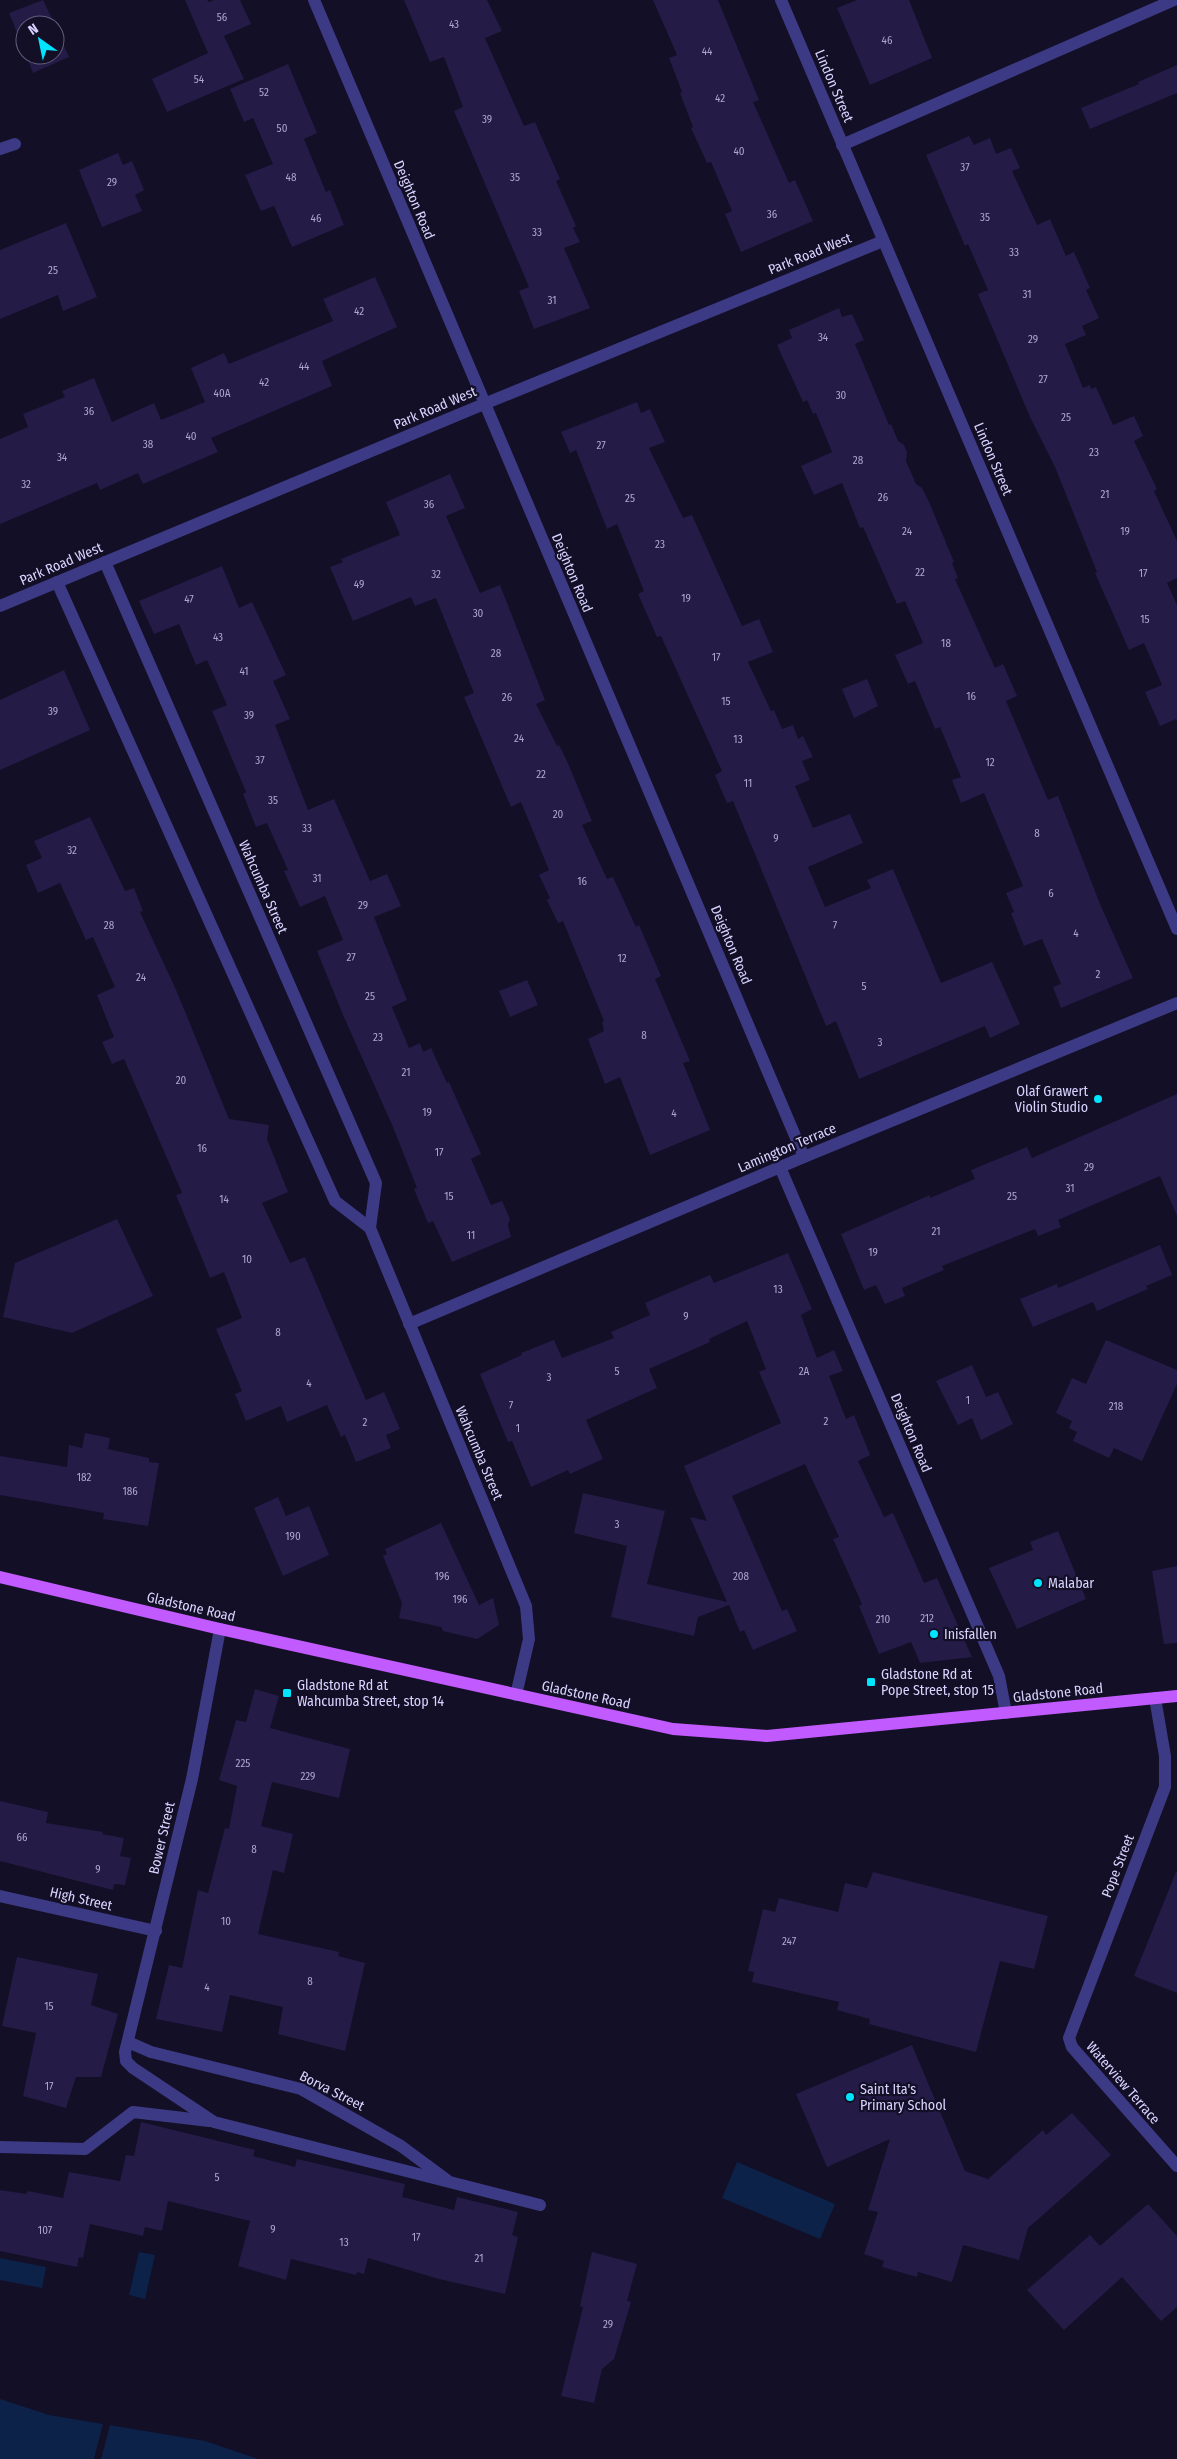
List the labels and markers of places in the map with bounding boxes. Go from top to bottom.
place label: Olaf Grawert Violin Studio [1015,1083,1088,1116]
marker: Olaf Grawert Violin Studio [1092,1093,1104,1105]
place label: Malabar [1048,1575,1094,1592]
marker: Malabar [1032,1577,1044,1589]
place label: Inisfallen [944,1626,997,1643]
marker: Inisfallen [928,1628,940,1640]
place label: Gladstone Rd at Pope Street, stop 15 [881,1666,994,1699]
marker: Gladstone Rd at Pope Street, stop 15 [865,1676,877,1688]
place label: Gladstone Rd at Wahcumba Street, stop 14 [297,1677,444,1710]
marker: Gladstone Rd at Wahcumba Street, stop 14 [281,1687,293,1699]
place label: Saint Ita's Primary School [860,2081,947,2114]
marker: Saint Ita's Primary School [844,2091,856,2103]

